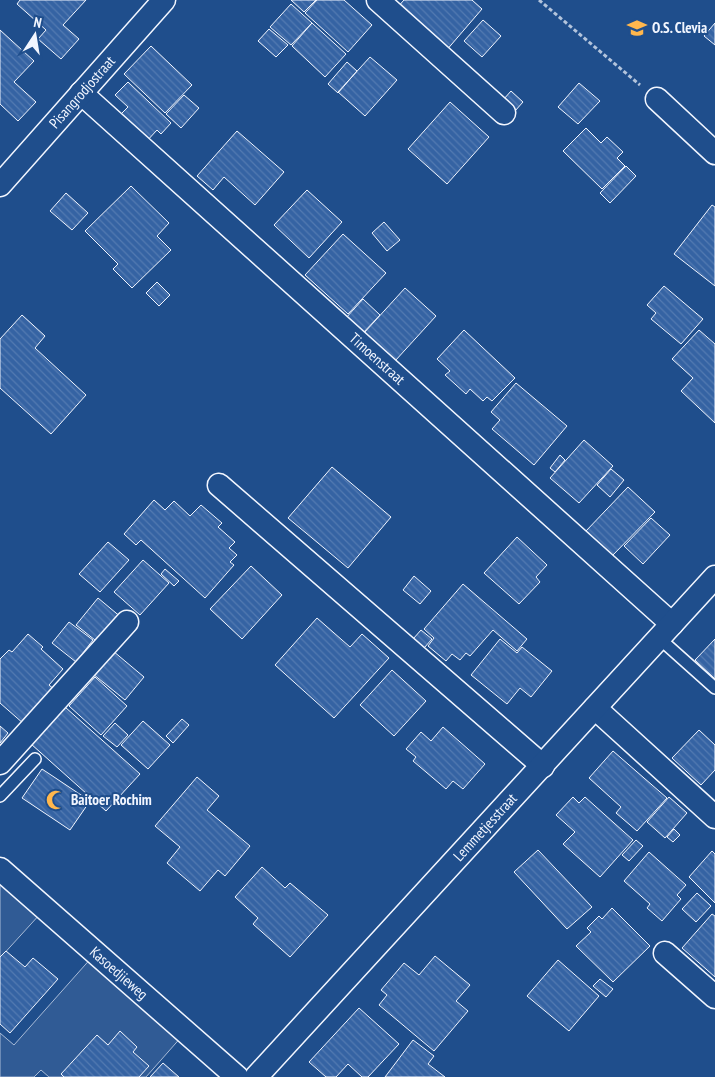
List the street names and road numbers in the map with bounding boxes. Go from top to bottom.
street label: Pisangrodjostraat [45,52,119,132]
street label: Timoenstraat [346,329,409,389]
street label: Lemmetjesstraat [449,789,521,865]
street label: Kasoedjieweg [86,942,152,1003]

